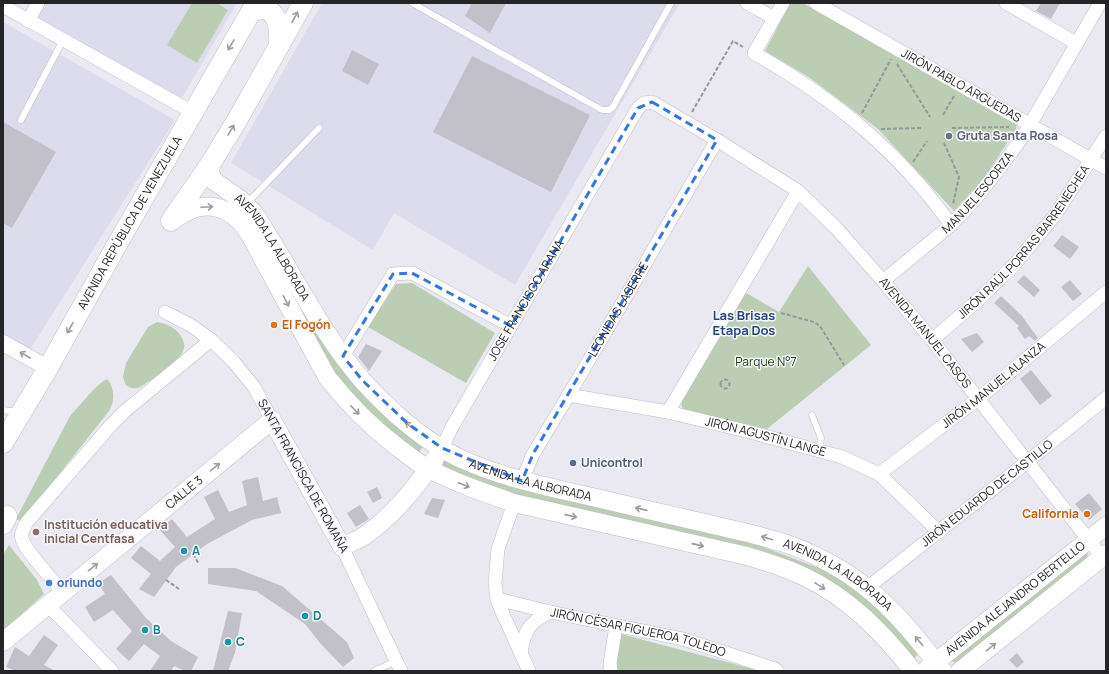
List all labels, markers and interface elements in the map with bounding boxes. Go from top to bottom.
one-way arrow [292,11,300,23]
one-way arrow [227,39,235,51]
street label: JIRÓN PABLO ARGUEDAS [898,44,1024,126]
one-way arrow [228,124,236,136]
place label: Gruta Santa Rosa [957,127,1058,144]
marker: Gruta Santa Rosa [944,131,954,141]
street label: AVENIDA REPÚBLICA DE VENEZUELA [73,132,186,313]
street label: MANUEL ESCORZA [938,148,1017,237]
street label: JIRÓN RAÚL PORRAS BARRENECHEA [953,161,1093,322]
street label: AVENIDA LA ALBORADA [231,189,314,305]
one-way arrow [200,204,213,211]
street label: JOSE FRANCISCO ARANA [484,236,568,364]
street label: LEONIDAS LASERRE [584,259,652,360]
street label: AVENIDA MANUEL CASOS [875,273,976,391]
one-way arrow [283,295,290,307]
district label: Las Brisas Etapa Dos [713,306,775,339]
place label: El Fogón [282,316,331,333]
marker: El Fogón [269,320,279,330]
one-way arrow [65,322,73,334]
street label: JIRÓN MANUEL ALANZA [938,337,1049,432]
one-way arrow [19,351,31,359]
park label: Parque N°7 [735,353,797,370]
street label: SANTA FRANCISCA DE ROMAÑA [254,396,353,556]
one-way arrow [350,405,360,415]
street label: JIRÓN AGUSTÍN LANGE [703,412,828,460]
one-way arrow [405,421,416,430]
street label: JIRÓN EDUARDO DE CASTILLO [917,435,1057,550]
street label: AVENIDA LA ALBORADA [467,454,594,505]
place label: Unicontrol [581,454,643,471]
marker: Unicontrol [568,458,578,468]
one-way arrow [210,462,220,471]
street label: CALLE 3 [161,471,206,513]
one-way arrow [457,482,469,489]
one-way arrow [635,504,648,512]
place label: California [1022,505,1079,522]
marker: California [1082,509,1092,519]
one-way arrow [564,512,577,520]
place label: Institución educativa inicial Centfasa [44,516,168,547]
marker: Institución educativa inicial Centfasa [31,527,41,537]
one-way arrow [761,534,774,541]
street label: AVENIDA LA ALBORADA [781,534,897,615]
street label: AVENIDA ALEJANDRO BERTELLO [941,537,1089,659]
one-way arrow [691,541,704,549]
place label: A [192,542,200,559]
marker: A [179,546,189,556]
one-way arrow [88,563,99,572]
place label: oriundo [57,574,102,591]
marker: oriundo [44,578,54,588]
one-way arrow [814,582,825,590]
street label: JIRÓN CÉSAR FIGUEROA TOLEDO [549,603,728,661]
place label: D [313,607,321,624]
marker: D [300,611,310,621]
place label: B [153,621,161,638]
marker: B [140,625,150,635]
place label: C [236,633,245,650]
one-way arrow [914,635,923,646]
marker: C [223,637,233,647]
one-way arrow [985,642,996,651]

